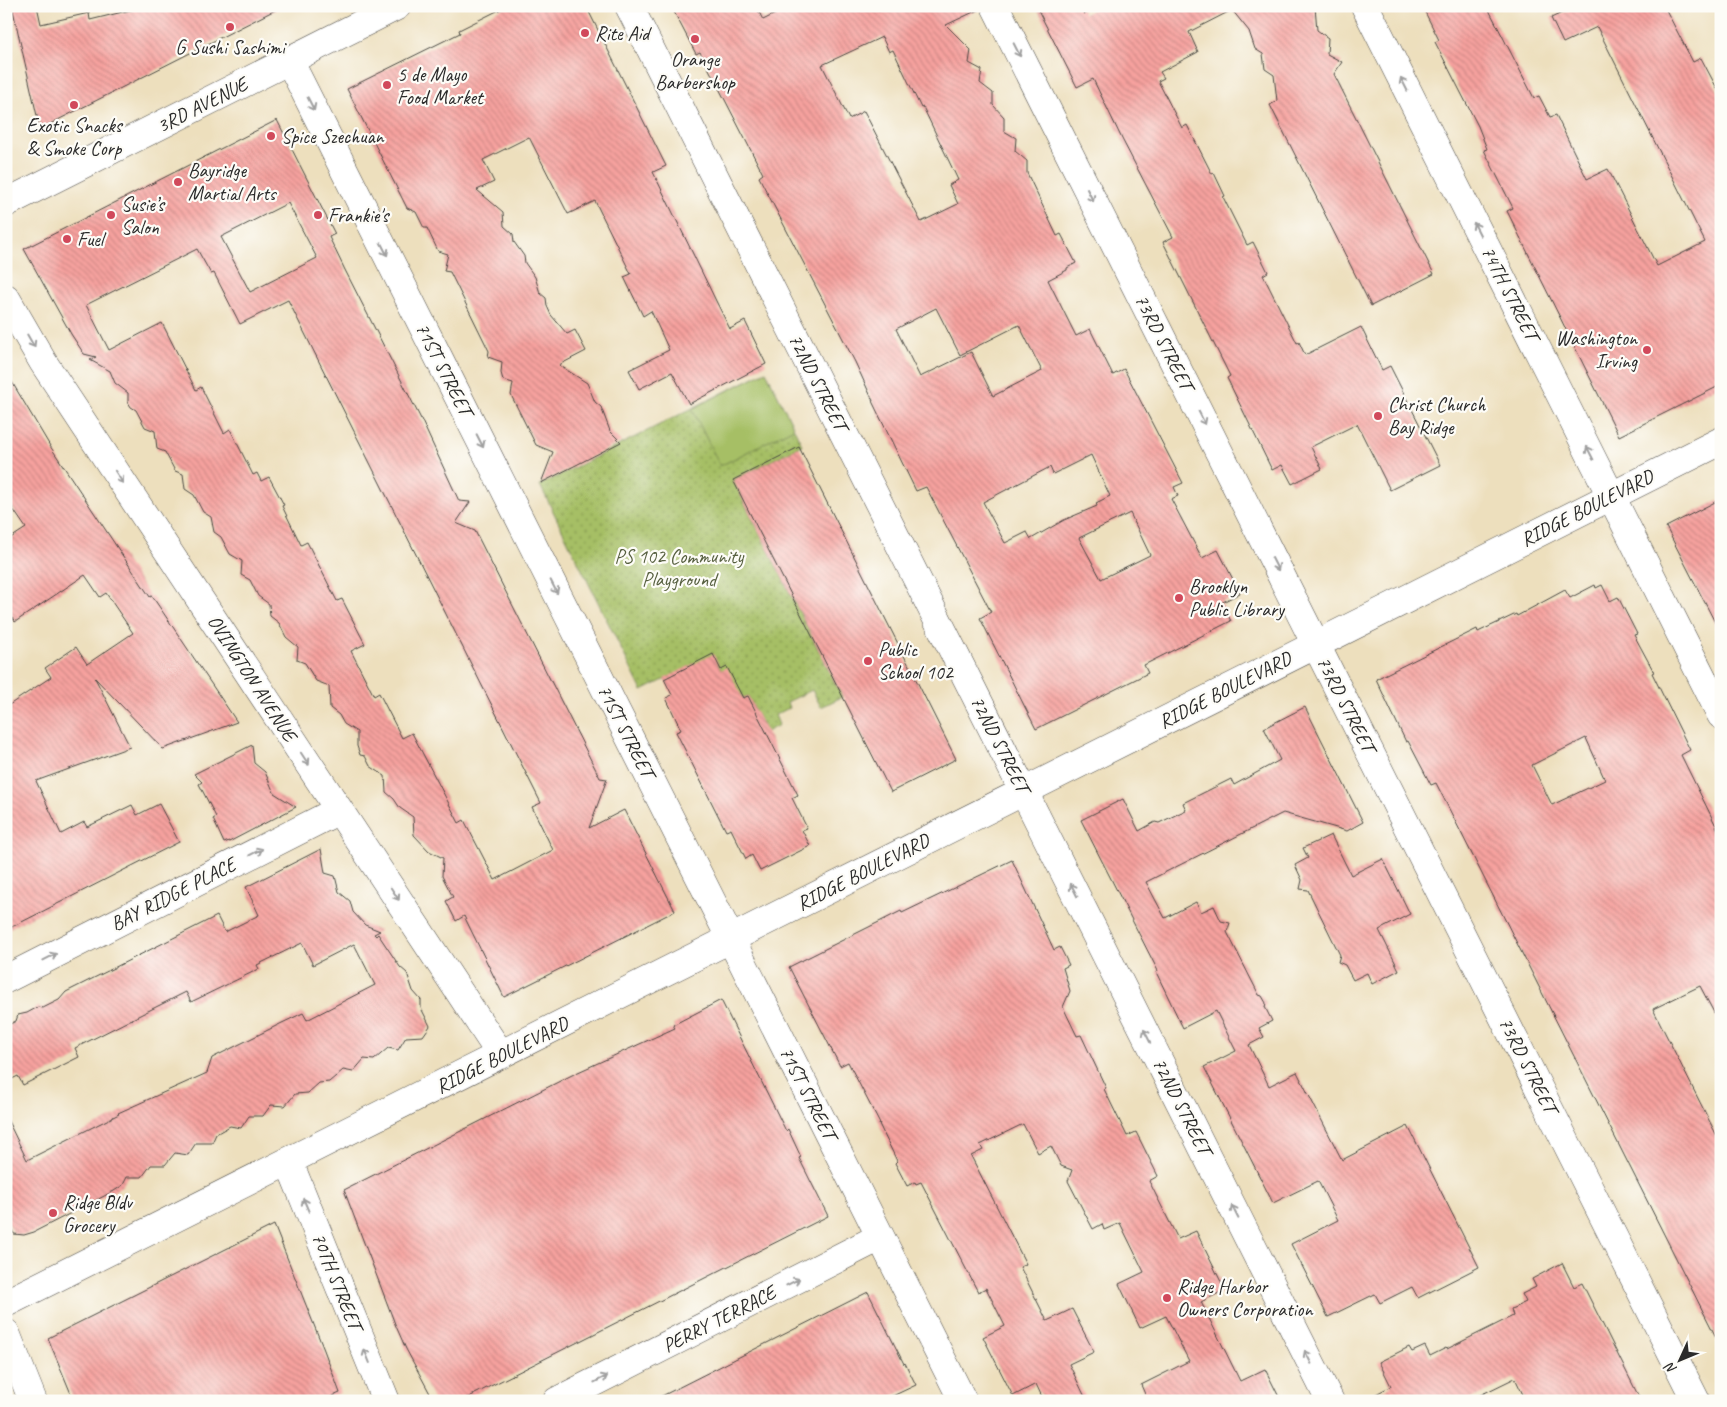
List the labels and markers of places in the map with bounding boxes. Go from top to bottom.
marker: G Sushi Sashimi [224,21,236,33]
place label: Rite Aid [595,21,652,46]
marker: Rite Aid [579,27,591,39]
marker: Orange Barbershop [689,33,701,45]
place label: G Sushi Sashimi [175,35,287,60]
place label: Orange Barbershop [655,47,736,95]
place label: 5 de Mayo Food Market [397,62,485,110]
marker: 5 de Mayo Food Market [381,79,393,91]
marker: Exotic Snacks & Smoke Corp [68,99,80,111]
place label: Exotic Snacks & Smoke Corp [26,113,124,161]
place label: Spice Szechuan [281,124,384,149]
marker: Spice Szechuan [265,130,277,142]
place label: Bayridge Martial Arts [188,158,278,206]
marker: Bayridge Martial Arts [172,176,184,188]
place label: Susie’s Salon [121,192,166,240]
place label: Frankie's [328,203,391,228]
marker: Susie’s Salon [105,209,117,221]
marker: Frankie's [312,209,324,221]
place label: Fuel [77,227,107,252]
marker: Fuel [61,233,73,245]
place label: Washington Irving [1555,326,1638,374]
marker: Washington Irving [1641,344,1653,356]
place label: Christ Church Bay Ridge [1388,392,1486,440]
marker: Christ Church Bay Ridge [1372,410,1384,422]
place label: Brooklyn Public Library [1189,574,1286,622]
marker: Brooklyn Public Library [1173,592,1185,604]
place label: Public School 102 [878,637,955,685]
marker: Public School 102 [862,655,874,667]
place label: Ridge Bldv Grocery [63,1190,133,1238]
marker: Ridge Bldv Grocery [47,1207,59,1219]
place label: Ridge Harbor Owners Corporation [1177,1274,1313,1322]
marker: Ridge Harbor Owners Corporation [1161,1292,1173,1304]

